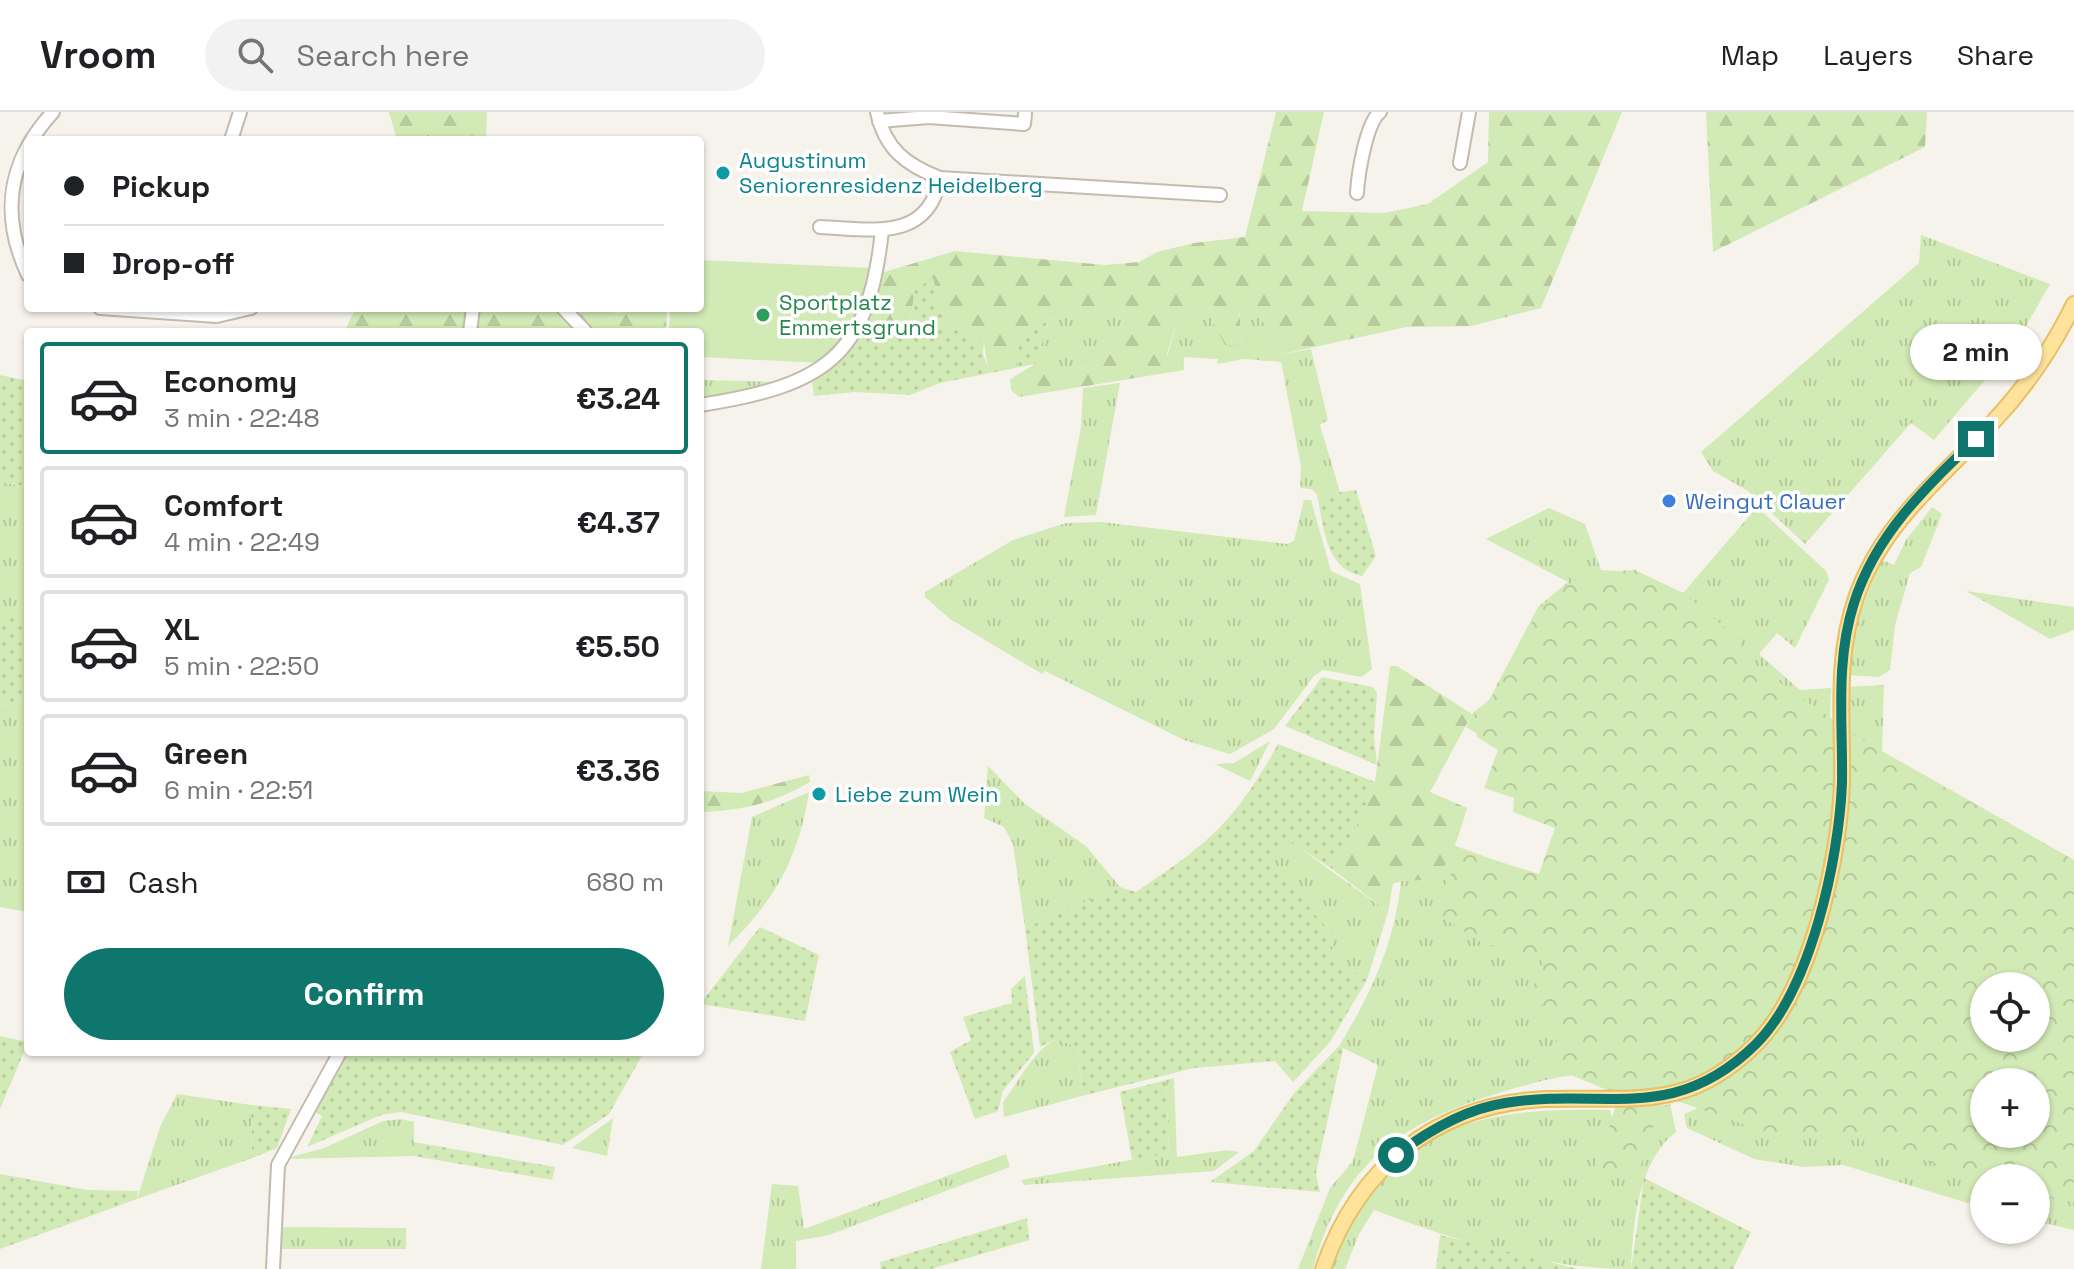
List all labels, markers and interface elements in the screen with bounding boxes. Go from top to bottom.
search box [205,19,765,91]
text: Vroom [40,31,157,79]
icon: search [233,33,277,77]
text: Search here [297,36,469,75]
text: Map [1721,37,1779,73]
text: Layers [1823,37,1913,73]
text: Share [1957,37,2034,73]
place label: Augustinum Seniorenresidenz Heidelberg [739,146,1043,199]
marker: Augustinum Seniorenresidenz Heidelberg [714,164,732,182]
text: Pickup [112,167,210,206]
text: Drop-off [112,244,235,283]
place label: Sportplatz Emmertsgrund [779,288,936,341]
marker: Sportplatz Emmertsgrund [754,306,772,324]
callout: 2 min [1910,323,2042,379]
text: 2 min [1942,335,2010,369]
icon: car [68,362,140,434]
text: Economy [164,362,297,401]
text: €3.24 [576,379,660,418]
text: 3 min · 22:48 [164,401,320,435]
route end [1958,421,1994,457]
icon: car [68,486,140,558]
text: Comfort [164,486,283,525]
place label: Weingut Clauer [1685,487,1846,515]
marker: Weingut Clauer [1660,492,1678,510]
text: €4.37 [577,503,660,542]
text: 4 min · 22:49 [164,525,320,559]
icon: car [68,610,140,682]
text: XL [164,610,200,649]
text: €5.50 [575,627,660,666]
text: 5 min · 22:50 [164,649,319,683]
icon: car [68,734,140,806]
text: Green [164,734,248,773]
text: €3.36 [576,751,660,790]
text: 6 min · 22:51 [164,773,314,807]
place label: Liebe zum Wein [835,780,998,808]
marker: Liebe zum Wein [810,785,828,803]
icon: cash [64,860,108,904]
text: Cash [128,863,199,902]
text: 680 m [586,865,664,899]
button: Confirm [64,948,664,1040]
map controls [1970,972,2050,1244]
button: locate [1970,972,2050,1052]
button: + [1970,1068,2050,1148]
route start [1378,1137,1414,1173]
button: − [1970,1164,2050,1244]

